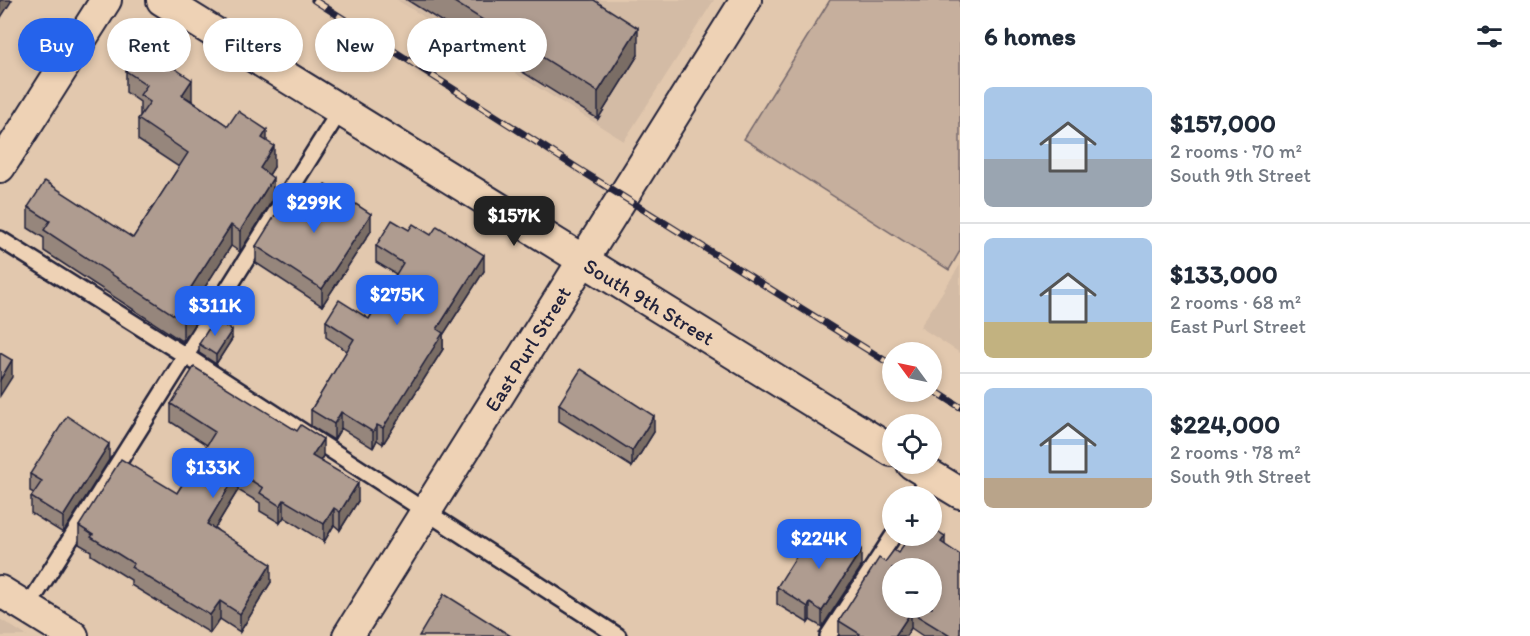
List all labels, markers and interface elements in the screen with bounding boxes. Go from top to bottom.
chip: Buy [18,18,95,72]
chip: Rent [107,18,191,72]
chip: Filters [203,18,303,72]
chip: New [315,18,395,72]
chip: Apartment [407,18,547,72]
text: 6 homes [984,20,1076,52]
icon: filters [1473,20,1506,53]
text: $157,000 [1170,107,1276,139]
icon: home [1032,111,1104,183]
text: 2 rooms · 70 m² [1170,139,1302,163]
text: South 9th Street [1170,163,1311,187]
pin: $299K [272,183,356,234]
text: $299K [287,190,341,214]
pin: $157K [472,196,556,247]
text: $157K [488,203,540,227]
street label: South 9th Street [579,253,719,350]
text: $133,000 [1170,258,1278,290]
icon: home [1032,262,1104,334]
pin: $275K [355,275,439,326]
street label: East Purl Street [479,281,576,416]
text: $275K [370,282,424,306]
pin: $311K [173,286,257,337]
text: 2 rooms · 68 m² [1170,290,1301,314]
text: $311K [189,293,241,317]
text: East Purl Street [1170,314,1306,338]
north arrow [882,342,942,402]
map controls [882,342,942,618]
text: $224,000 [1170,408,1280,440]
icon: home [1032,412,1104,484]
button: locate [882,414,942,474]
text: 2 rooms · 78 m² [1170,440,1301,464]
pin: $133K [171,448,255,499]
text: $133K [186,455,240,479]
text: South 9th Street [1170,464,1311,488]
button: + [882,486,942,546]
pin: $224K [777,519,861,570]
text: $224K [791,526,847,550]
button: − [882,558,942,618]

